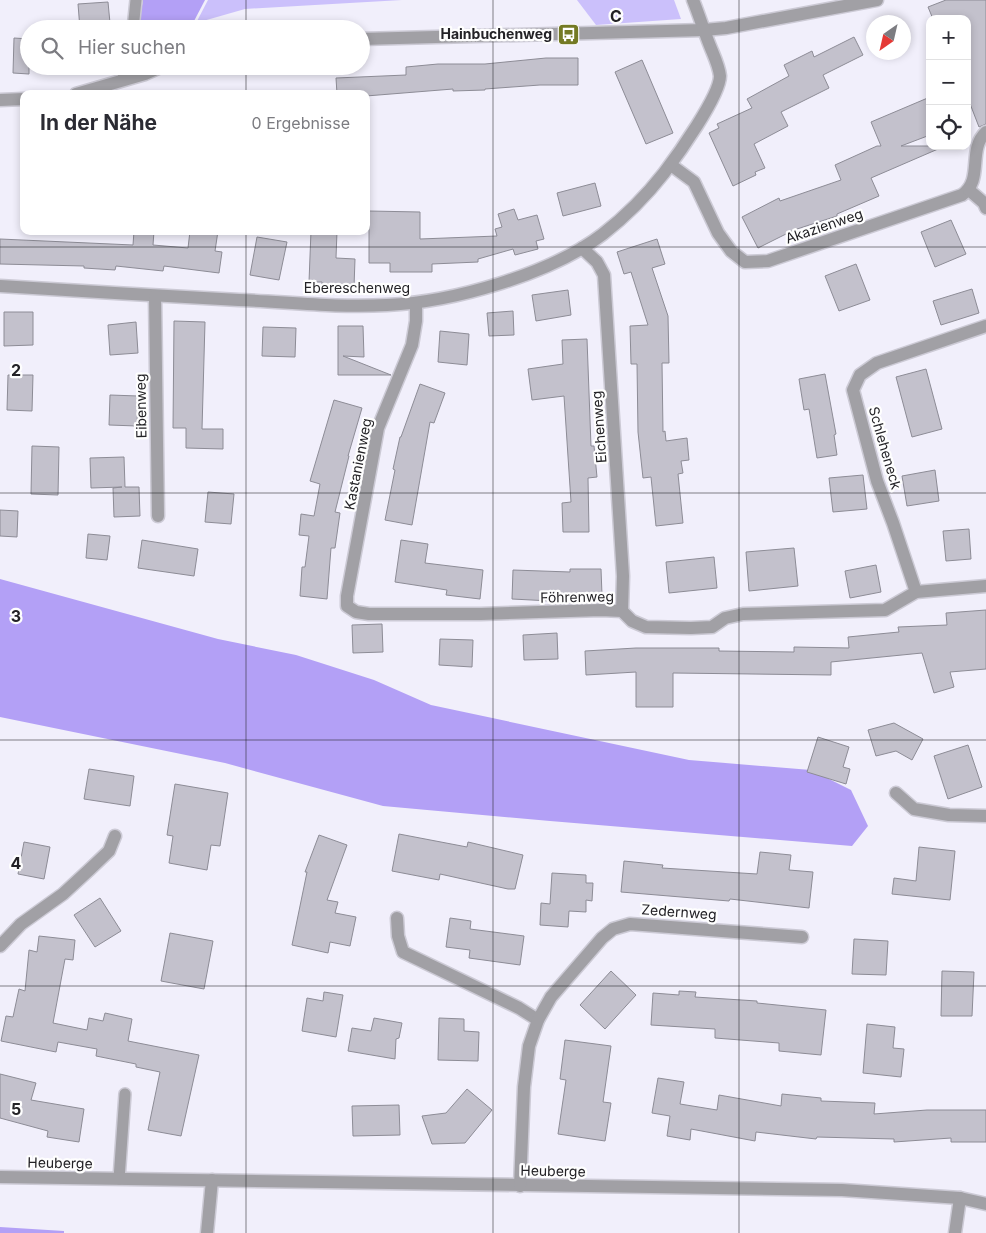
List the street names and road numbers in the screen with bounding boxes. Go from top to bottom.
street label: Akazienweg [783,204,865,247]
street label: Ebereschenweg [304,279,410,296]
street label: Eibenweg [131,373,150,439]
street label: Eichenweg [587,390,610,464]
street label: Schleheneck [866,404,906,492]
street label: Kastanienweg [340,417,375,511]
street label: Föhrenweg [540,587,614,606]
street label: Zedernweg [641,900,717,923]
street label: Heuberge [27,1153,93,1172]
street label: Heuberge [520,1161,586,1180]

